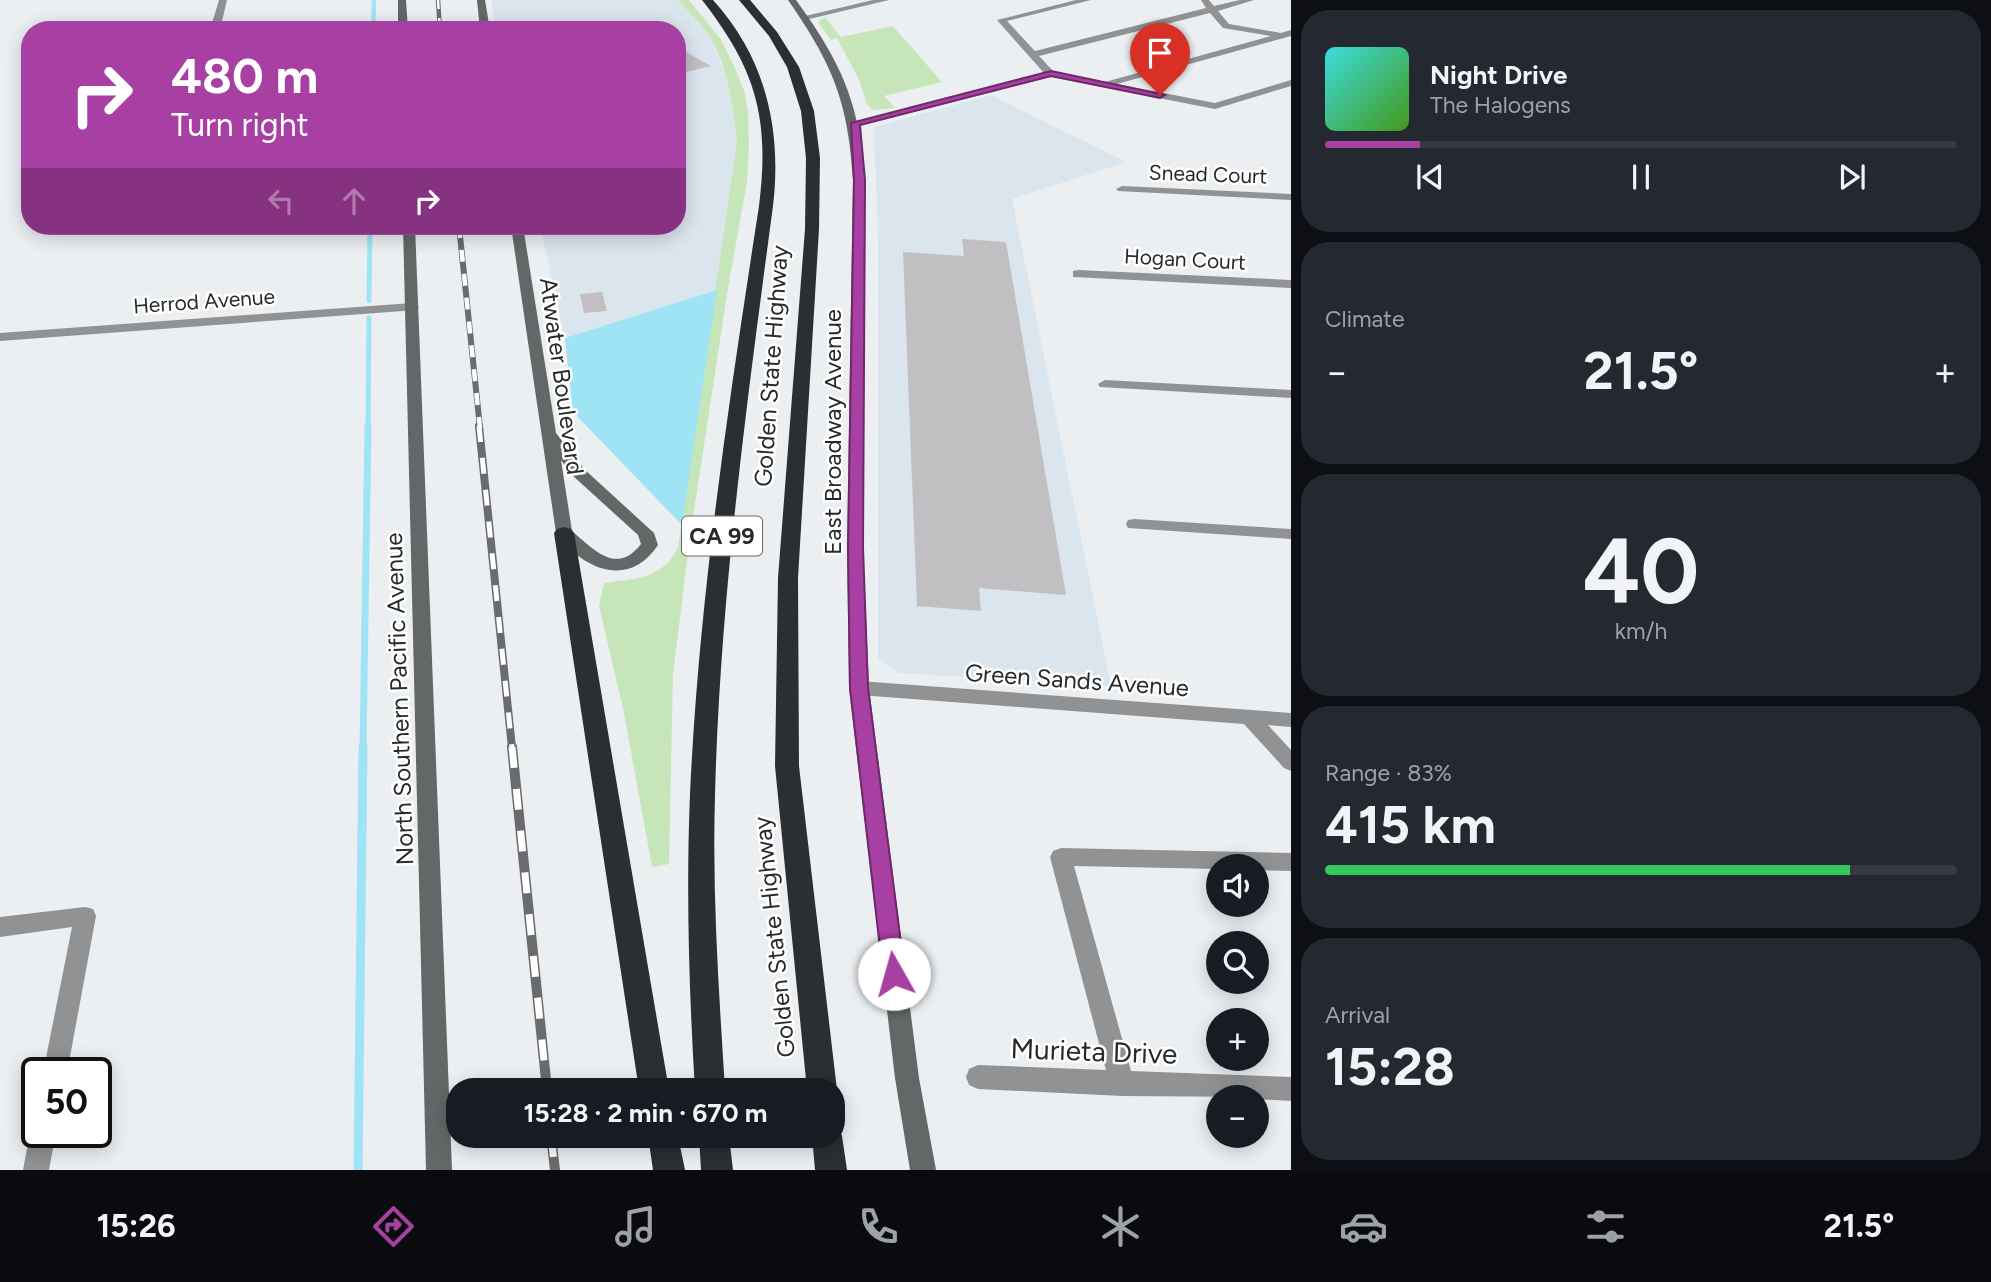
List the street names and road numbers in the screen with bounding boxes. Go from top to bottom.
street label: Snead Court [1148,159,1268,189]
street label: Hogan Court [1123,243,1247,275]
street label: Golden State Highway [748,244,794,488]
street label: Atwater Boulevard [534,275,590,477]
street label: Herrod Avenue [132,284,276,318]
street label: East Broadway Avenue [818,309,847,555]
road number: CA 99 [682,516,762,556]
street label: North Southern Pacific Avenue [379,532,419,866]
street label: Green Sands Avenue [964,658,1190,702]
street label: Golden State Highway [747,815,801,1059]
street label: Murieta Drive [1010,1031,1178,1071]

